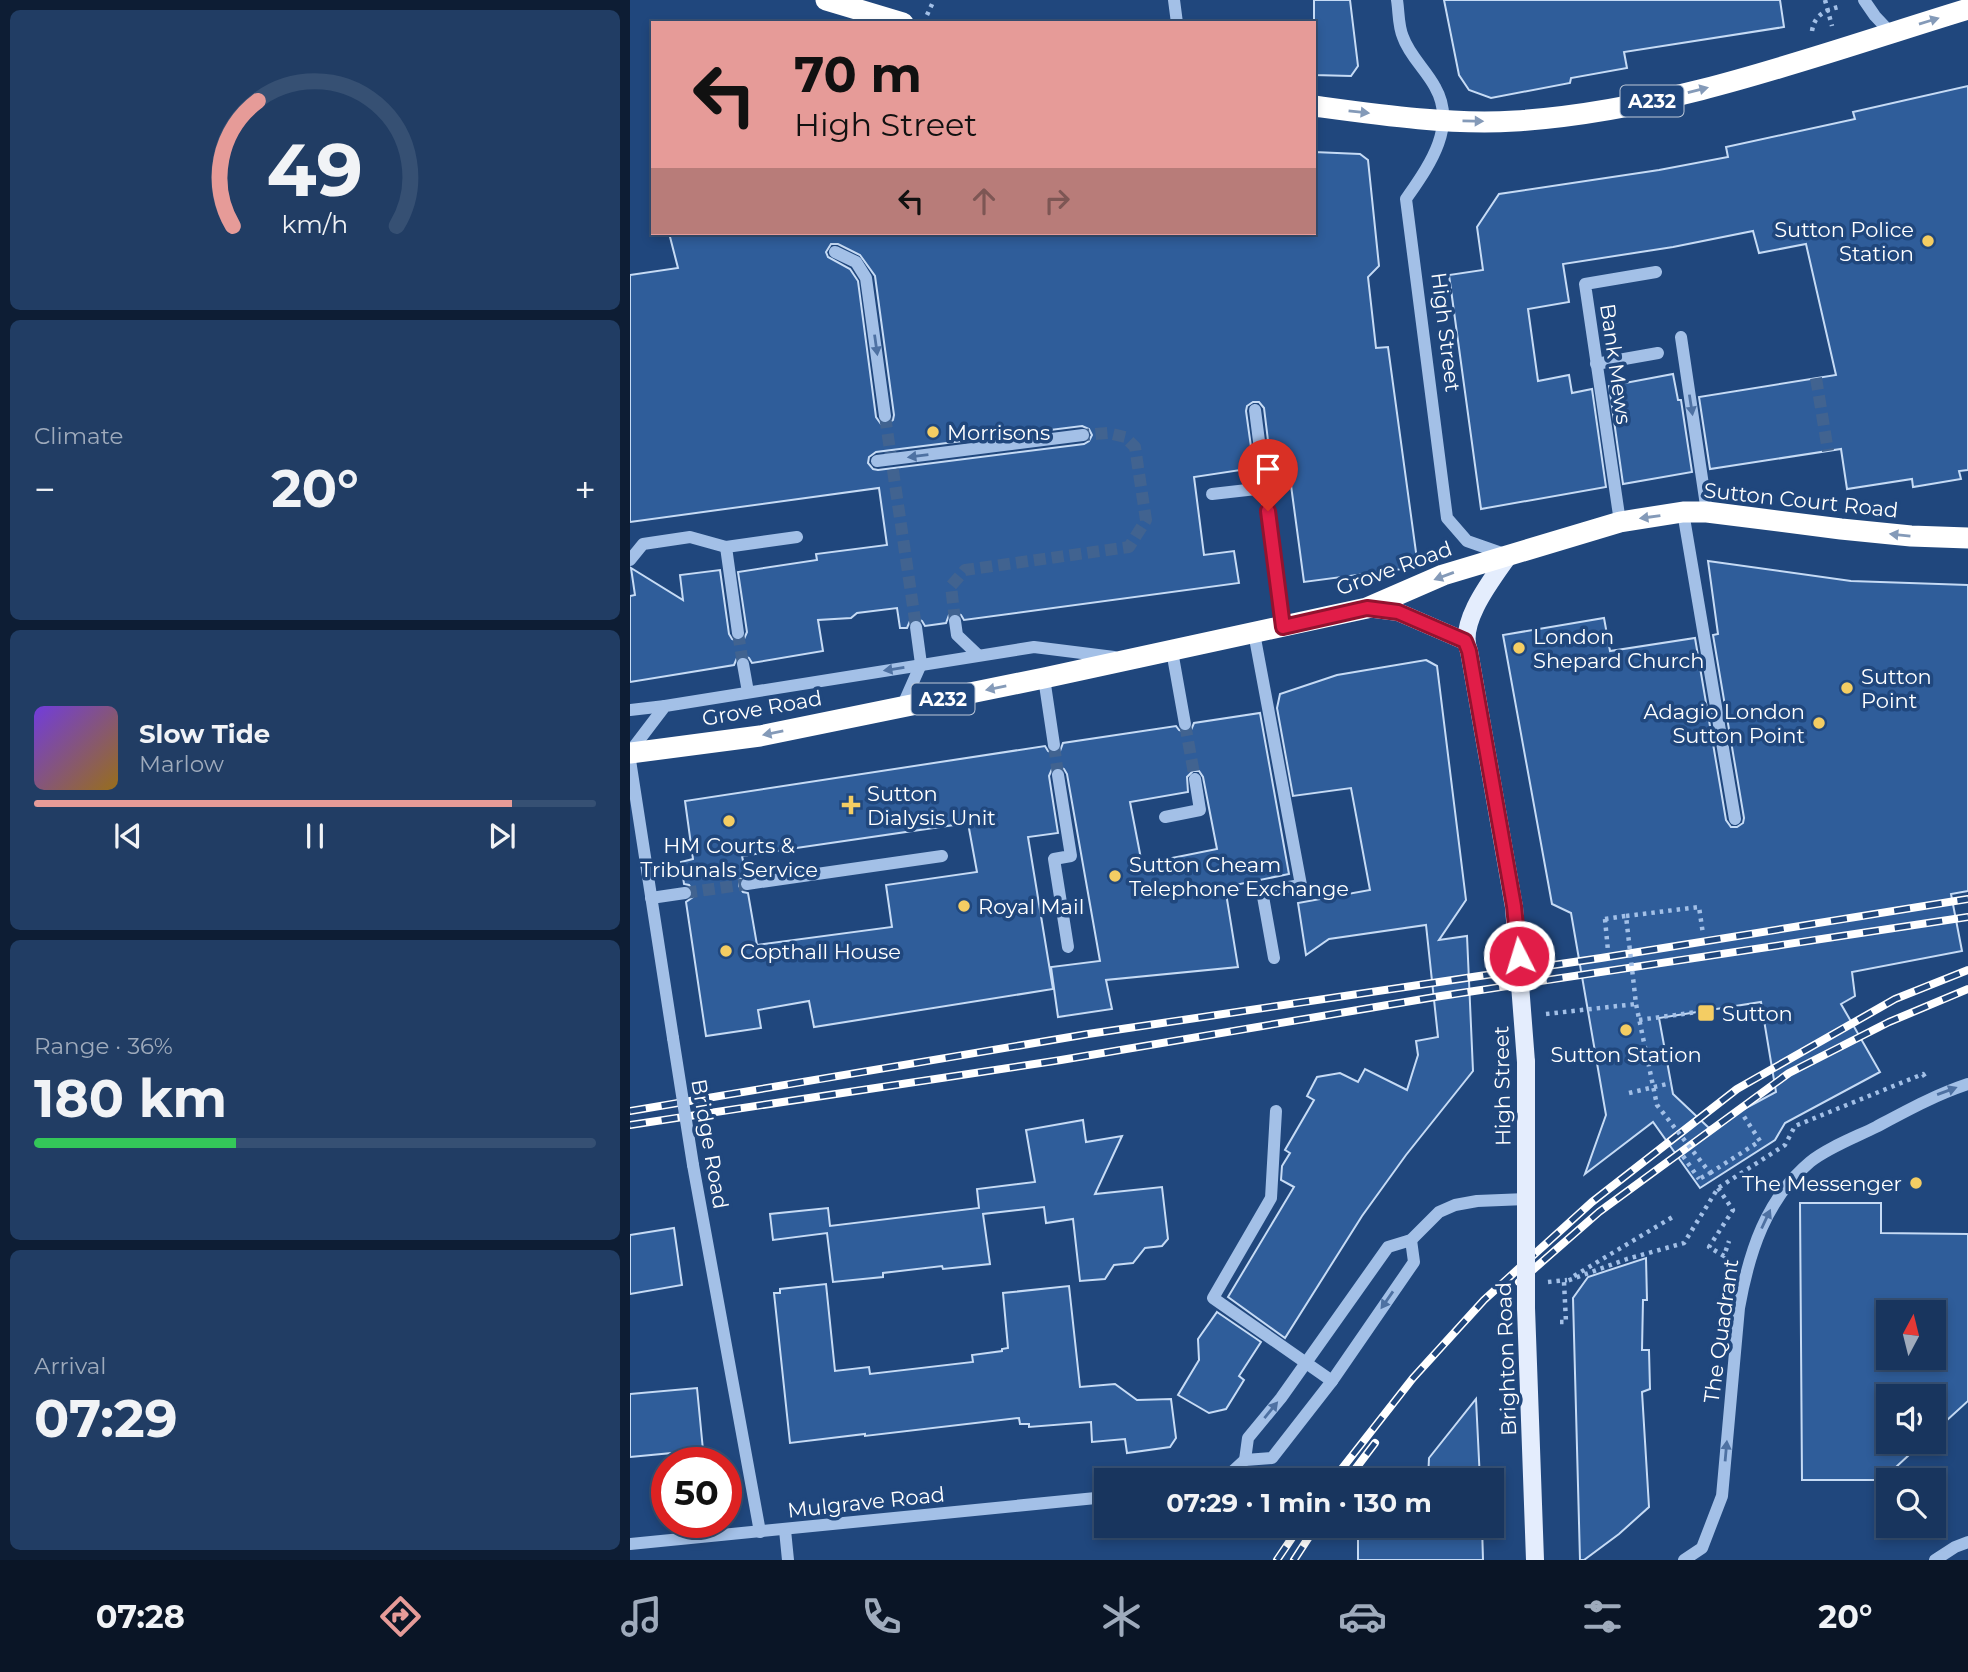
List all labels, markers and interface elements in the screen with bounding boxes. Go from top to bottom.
one-way arrow [1919,15,1940,26]
text: 70 m [794,45,922,104]
icon: left [679,49,770,140]
one-way arrow [1687,84,1709,95]
road number: A232 [1620,86,1684,116]
text: High Street [794,105,977,144]
one-way arrow [1349,107,1371,118]
one-way arrow [1462,115,1484,126]
text: 49 [267,126,363,214]
icon: left [892,182,930,220]
icon: ahead [965,182,1003,220]
icon: right [1038,182,1076,220]
text: km/h [282,209,348,239]
place label: Sutton Police Station [1774,217,1914,266]
marker: Sutton Police Station [1920,233,1936,249]
street label: High Street [1426,271,1466,393]
street label: Bank Mews [1595,302,1637,426]
one-way arrow [870,335,881,357]
one-way arrow [1686,394,1697,416]
place label: Morrisons [947,420,1050,445]
text: Climate [34,422,123,450]
marker: Morrisons [925,424,941,440]
pin [1238,439,1298,511]
one-way arrow [906,450,928,461]
icon: arrive [1249,450,1287,488]
text: 20° [271,457,359,520]
text: − [34,466,56,513]
text: + [574,466,596,513]
street label: Sutton Court Road [1702,477,1900,523]
one-way arrow [1638,512,1660,523]
one-way arrow [1889,529,1911,540]
street label: Grove Road [1333,535,1455,601]
one-way arrow [1433,571,1454,582]
place label: London Shepard Church [1533,624,1704,673]
marker: London Shepard Church [1511,640,1527,656]
one-way arrow [883,664,905,675]
place label: Sutton Point [1861,664,1932,713]
marker: Sutton Point [1839,680,1855,696]
one-way arrow [985,683,1007,694]
road number: A232 [912,684,974,714]
street label: Grove Road [700,685,824,731]
place label: Adagio London Sutton Point [1644,699,1805,748]
marker: Adagio London Sutton Point [1811,715,1827,731]
text: Slow Tide [139,718,270,750]
one-way arrow [762,728,784,739]
text: Marlow [139,750,224,778]
place label: Sutton Dialysis Unit [867,781,996,830]
marker: Sutton Dialysis Unit [841,795,861,815]
marker: HM Courts & Tribunals Service [721,813,737,829]
icon: previous [109,817,147,855]
icon: pause [296,817,334,855]
icon: next [483,817,521,855]
place label: HM Courts & Tribunals Service [640,833,818,882]
place label: Sutton Cheam Telephone Exchange [1129,852,1349,901]
marker: Sutton Cheam Telephone Exchange [1107,868,1123,884]
place label: Royal Mail [978,894,1084,919]
marker: Royal Mail [956,898,972,914]
position arrow [1482,919,1556,993]
place label: Copthall House [740,939,901,964]
marker: Copthall House [718,943,734,959]
place label: Sutton [1722,1001,1793,1026]
marker: Sutton [1696,1003,1716,1023]
marker: Sutton Station [1618,1022,1634,1038]
street label: High Street [1488,1026,1516,1146]
text: Range · 36% [34,1032,173,1060]
place label: Sutton Station [1550,1042,1702,1067]
text: 180 km [34,1067,227,1130]
street label: Bridge Road [686,1077,734,1211]
one-way arrow [1937,1085,1958,1096]
place label: The Messenger [1742,1171,1902,1196]
marker: The Messenger [1908,1175,1924,1191]
one-way arrow [1760,1209,1772,1229]
street label: The Quadrant [1698,1257,1744,1405]
street label: Brighton Road [1491,1281,1521,1437]
one-way arrow [1380,1291,1394,1309]
north arrow [1876,1300,1946,1370]
map controls [1876,1300,1946,1538]
text: Arrival [34,1352,107,1380]
button: sound [1876,1384,1946,1454]
text: 07:29 [34,1387,178,1450]
one-way arrow [1263,1401,1278,1418]
one-way arrow [1721,1440,1732,1462]
speed limit sign: 50 [651,1447,742,1538]
button: search [1876,1468,1946,1538]
street label: Mulgrave Road [786,1481,946,1523]
text: 07:29 · 1 min · 130 m [1166,1487,1432,1519]
icon: directions [376,1592,425,1641]
icon: music [617,1592,666,1641]
icon: phone [857,1592,906,1641]
icon: climate [1097,1592,1146,1641]
icon: car [1338,1592,1387,1641]
icon: filters [1578,1592,1627,1641]
text: 07:28 [96,1597,185,1636]
text: 20° [1818,1597,1872,1636]

